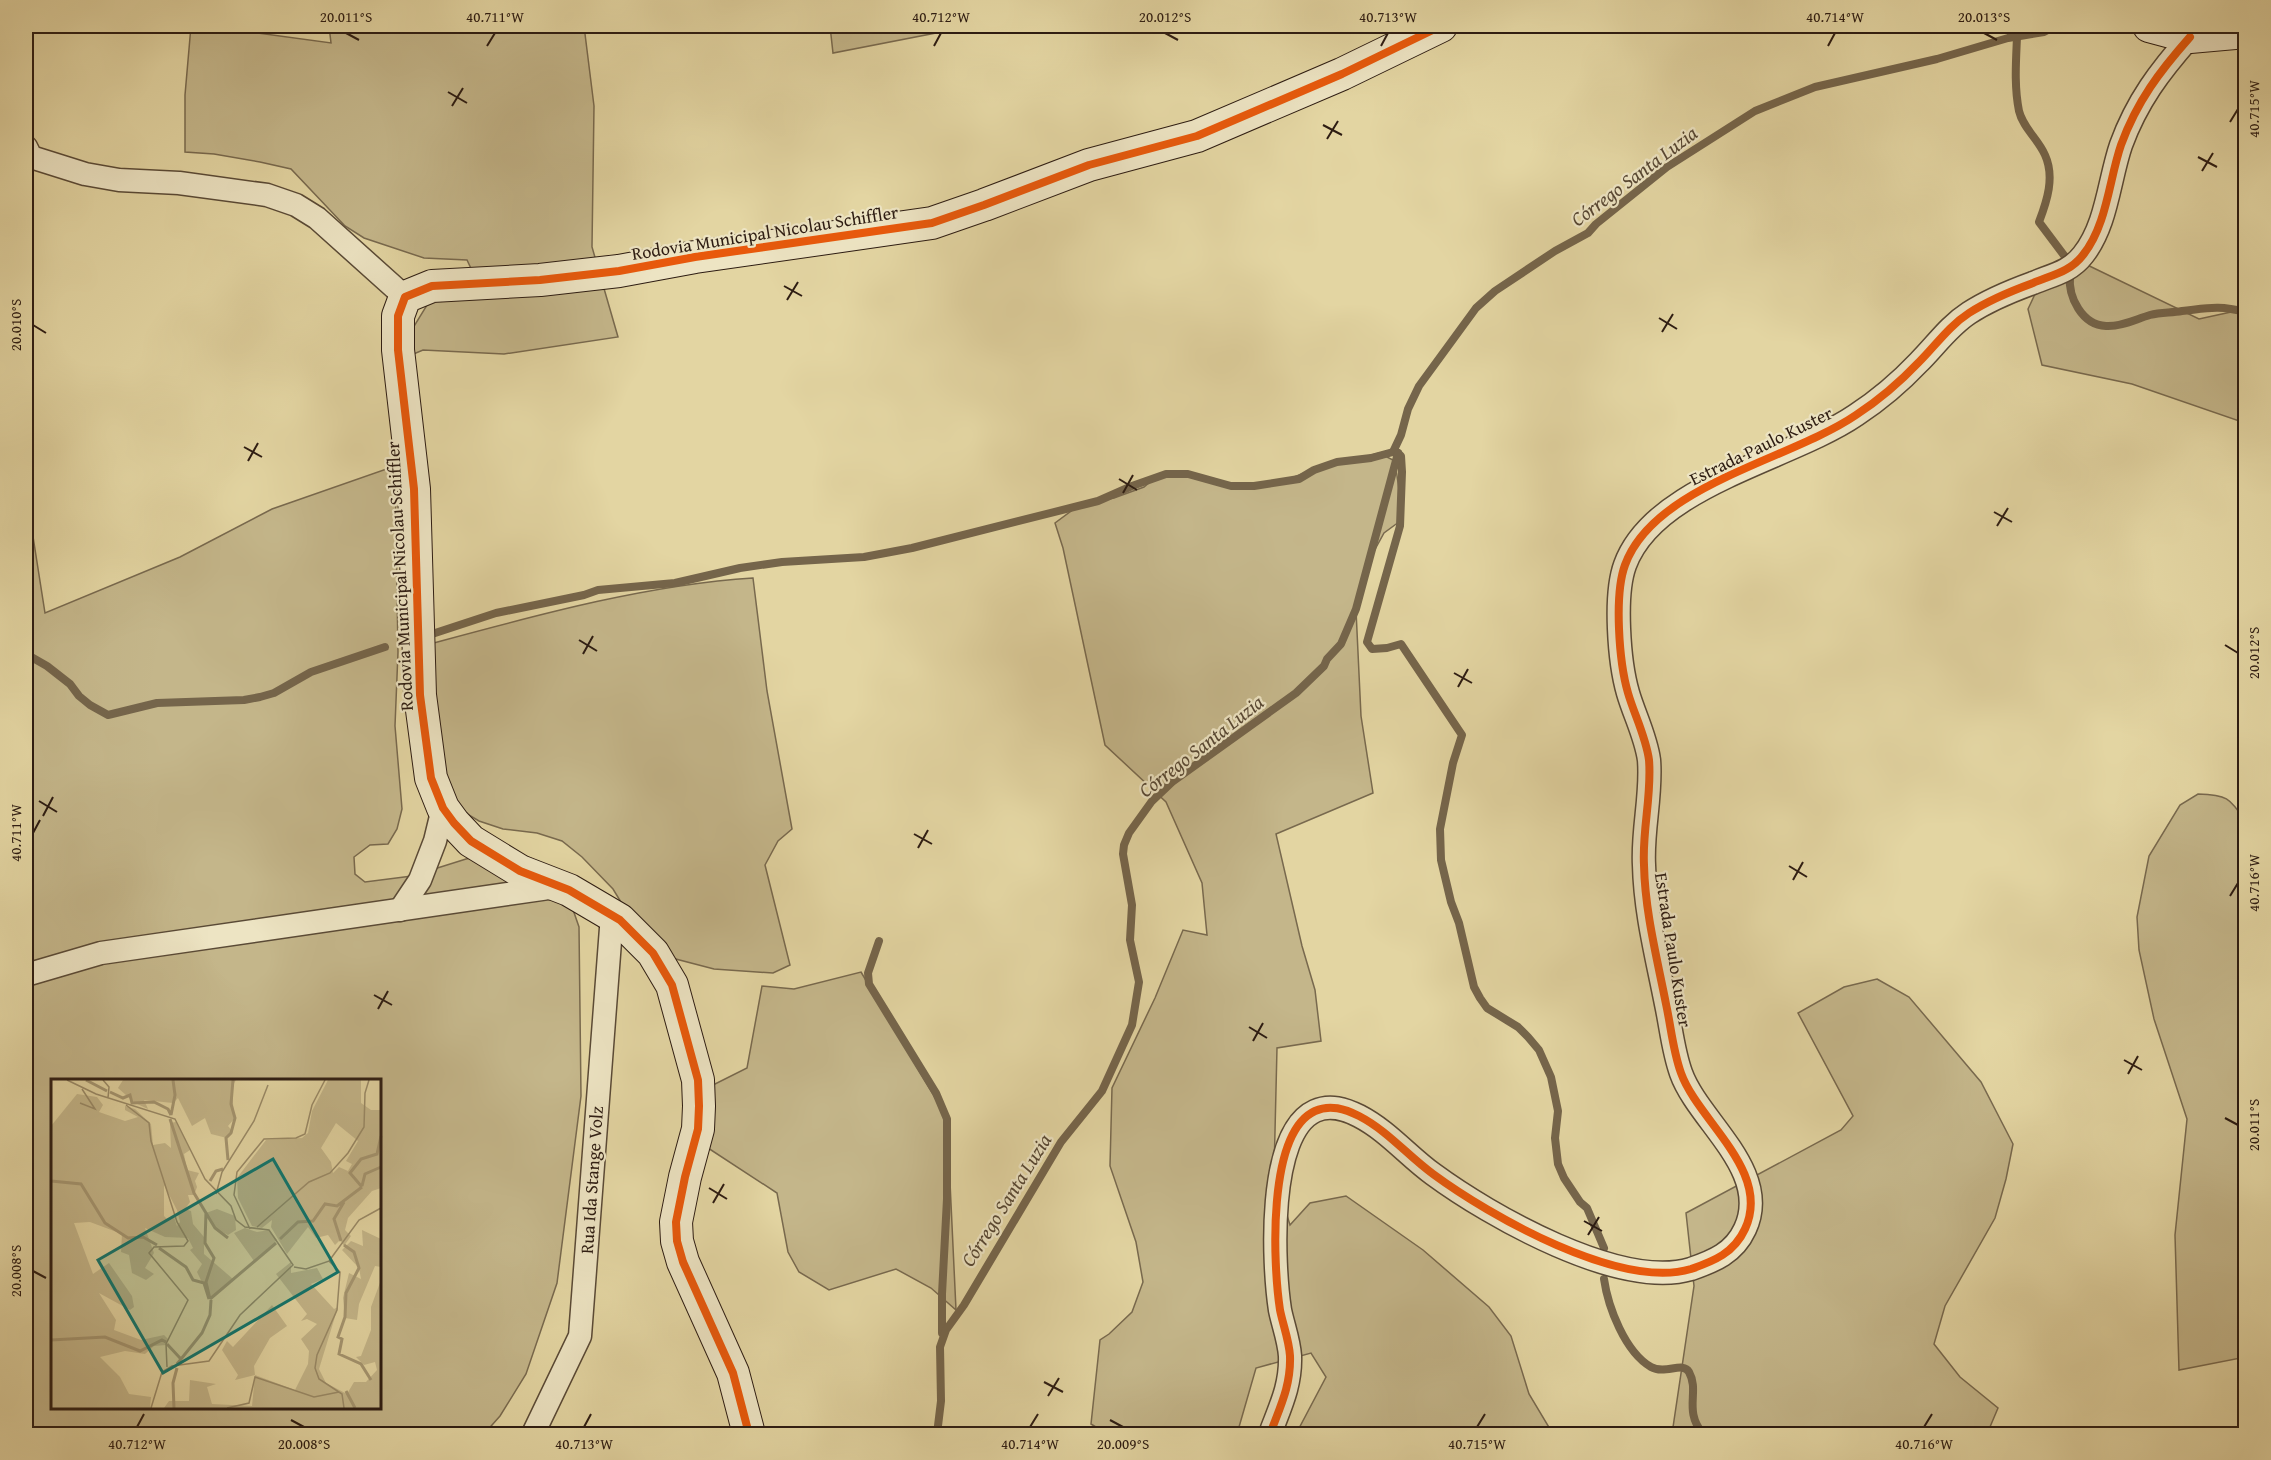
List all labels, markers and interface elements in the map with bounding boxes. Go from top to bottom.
text: 20.011°S [320,6,372,27]
text: 40.711°W [466,6,524,27]
text: 40.712°W [912,6,970,27]
text: 20.012°S [1139,6,1191,27]
text: 40.713°W [1359,6,1417,27]
text: 40.714°W [1806,6,1864,27]
text: 20.013°S [1958,6,2010,27]
text: 40.715°W [2243,80,2264,138]
water label: Córrego Santa Luzia [1564,118,1704,233]
street label: Rodovia Municipal Nicolau Schiffler [630,198,901,267]
text: 20.010°S [5,299,26,351]
street label: Estrada Paulo Kuster [1685,399,1837,492]
street label: Rodovia Municipal Nicolau Schiffler [379,440,420,711]
text: 20.012°S [2243,627,2264,679]
water label: Córrego Santa Luzia [1132,687,1270,804]
text: 40.711°W [5,804,26,862]
text: 40.716°W [2243,854,2264,912]
street label: Estrada Paulo Kuster [1648,871,1699,1030]
inset map [51,1079,381,1409]
text: 20.011°S [2243,1099,2264,1151]
street label: Rua Ida Stange Volz [573,1105,610,1255]
water label: Córrego Santa Luzia [953,1127,1059,1272]
text: 20.008°S [5,1245,26,1297]
text: 40.712°W [108,1433,166,1454]
text: 20.008°S [278,1433,330,1454]
text: 40.713°W [555,1433,613,1454]
text: 40.714°W [1001,1433,1059,1454]
text: 20.009°S [1097,1433,1149,1454]
text: 40.715°W [1448,1433,1506,1454]
text: 40.716°W [1895,1433,1953,1454]

